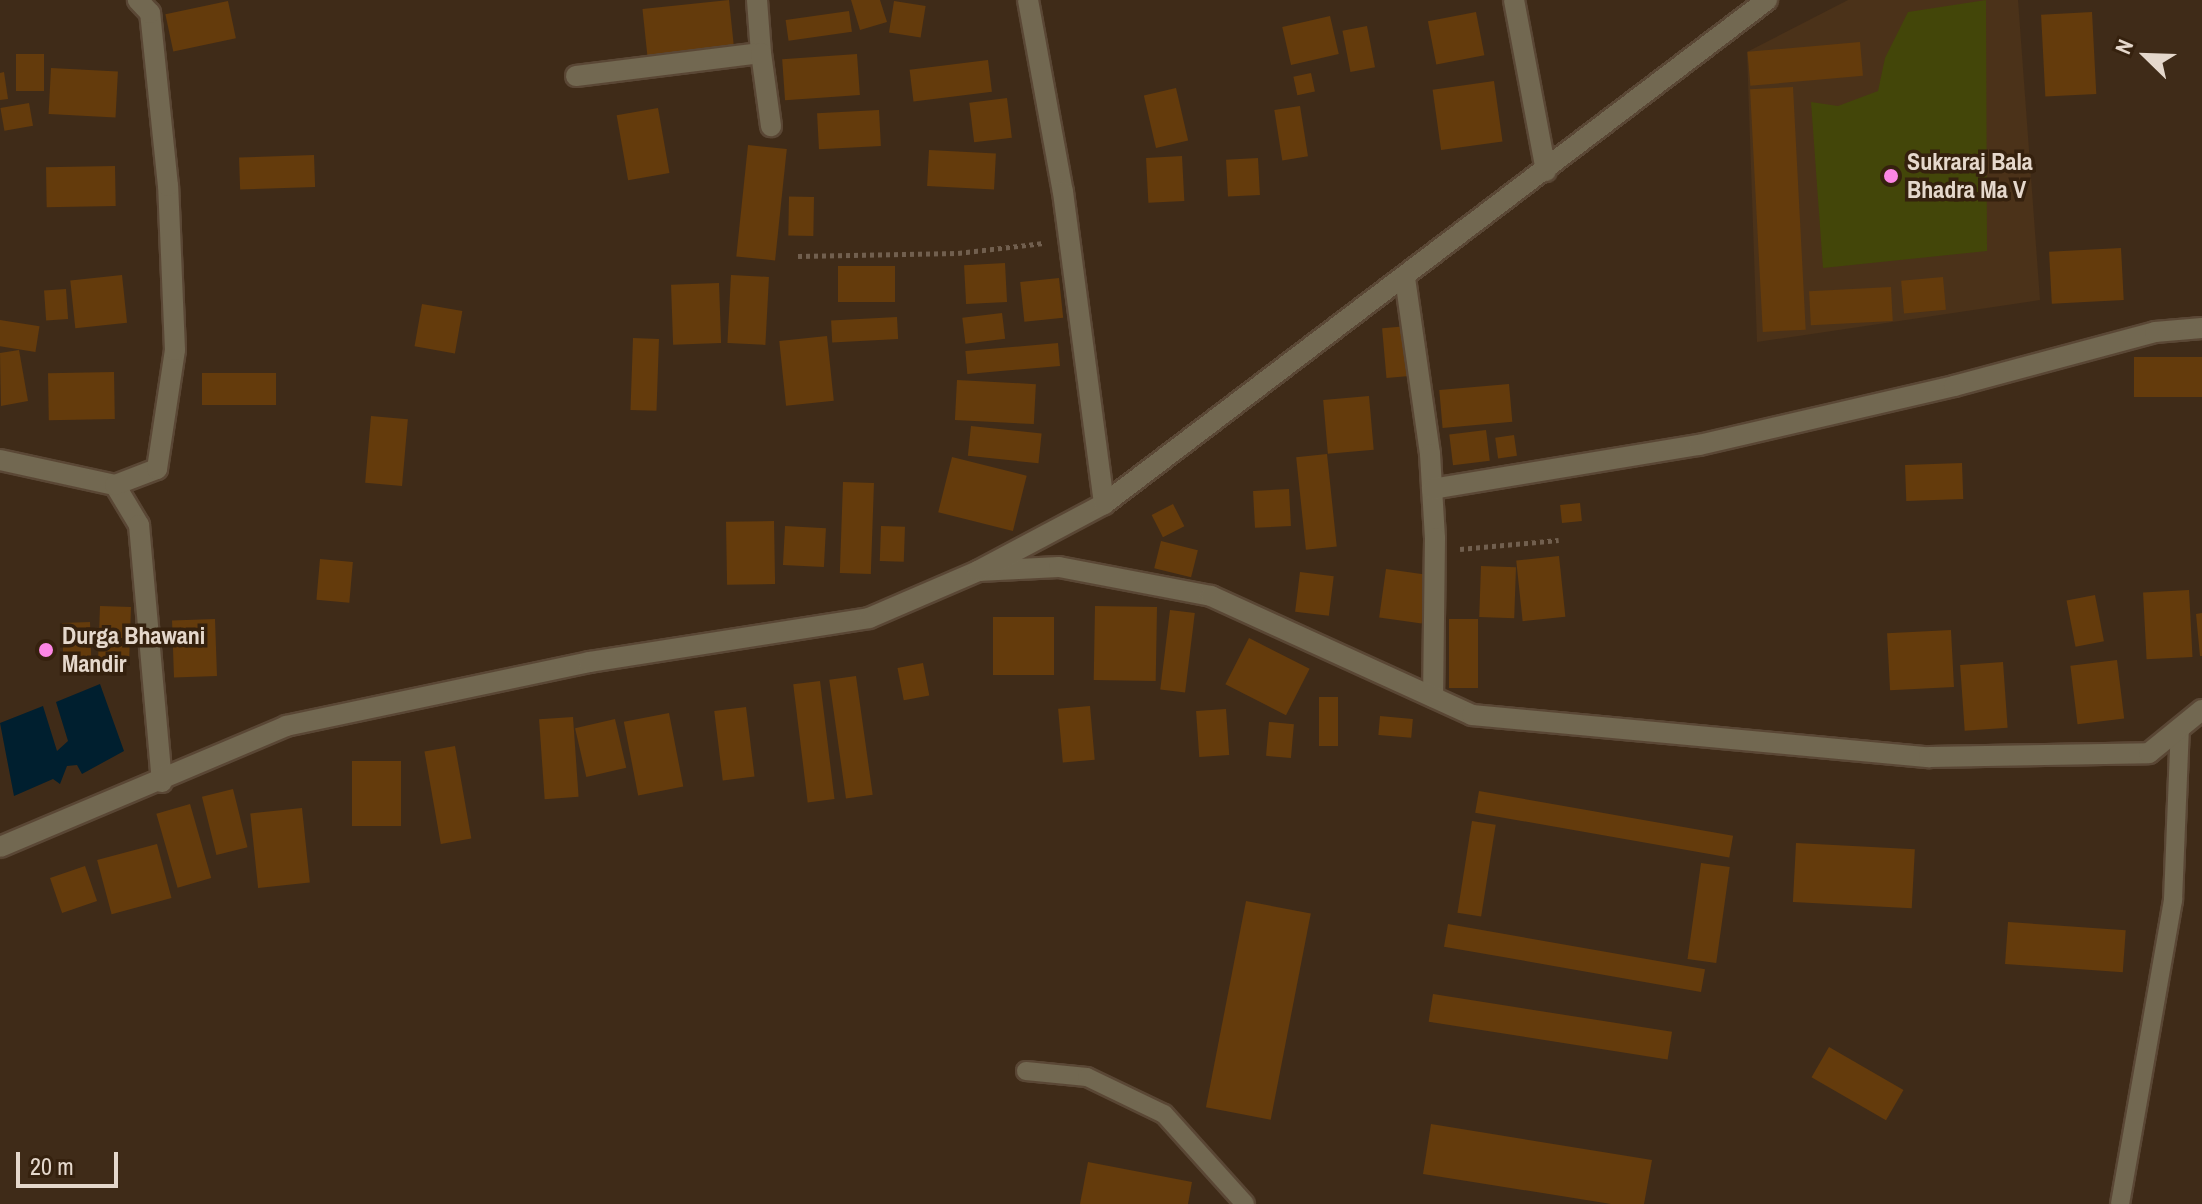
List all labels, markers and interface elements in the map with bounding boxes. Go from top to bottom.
north arrow [2106,16,2186,96]
text: N [2108,35,2140,58]
place label: Sukraraj Bala Bhadra Ma V [1907,148,2033,204]
marker: Sukraraj Bala Bhadra Ma V [1882,167,1900,185]
place label: Durga Bhawani Mandir [62,622,205,678]
marker: Durga Bhawani Mandir [37,641,55,659]
scale bar [20,1136,122,1186]
text: 20 m [30,1150,74,1182]

